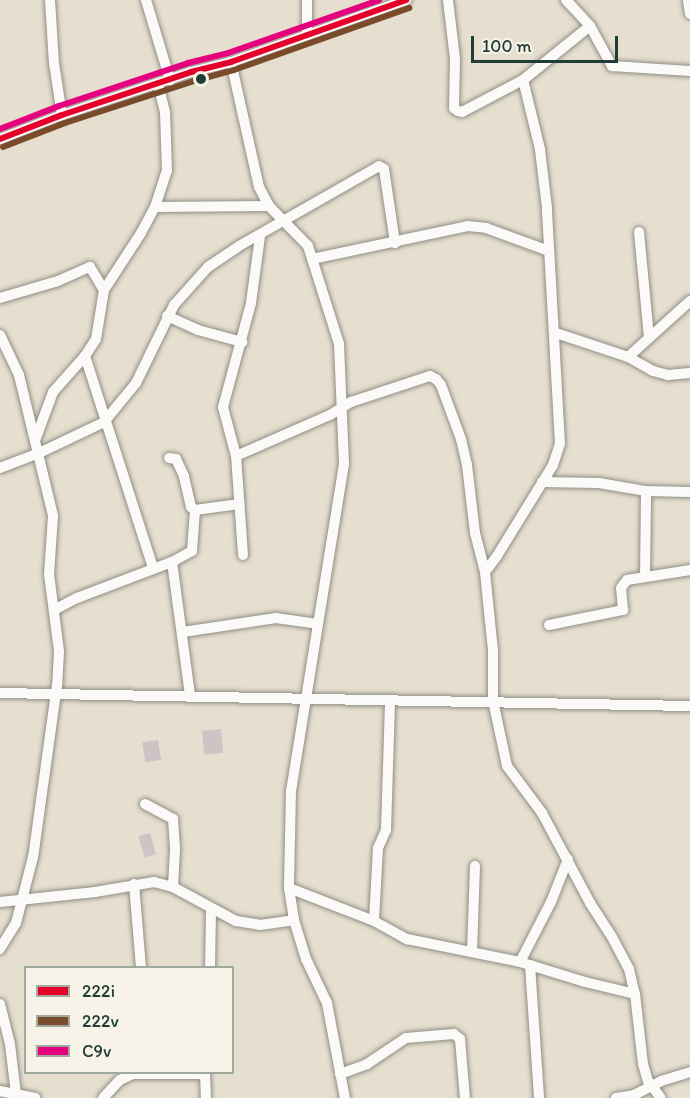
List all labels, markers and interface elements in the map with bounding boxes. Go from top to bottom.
scale bar [474,24,621,62]
text: 100 m [482,35,532,57]
unlabelled marker [195,73,207,85]
legend [24,966,234,1074]
text: 222i [82,980,115,1002]
text: 222v [82,1010,119,1032]
text: C9v [82,1040,111,1062]

